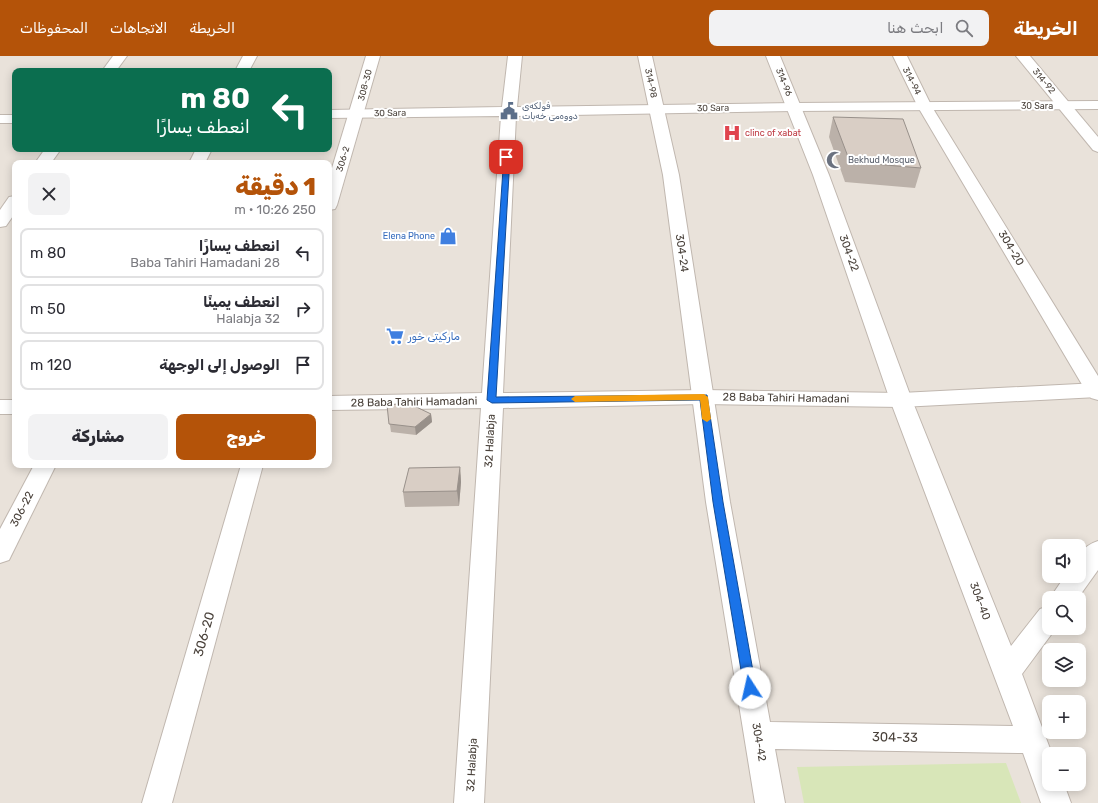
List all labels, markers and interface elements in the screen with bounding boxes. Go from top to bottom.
search box [709,10,989,46]
icon: search [953,17,975,39]
text: الخريطة [1013,17,1078,40]
text: ابحث هنا [887,19,943,37]
text: المحفوظات [20,20,88,37]
text: الاتجاهات [110,20,167,37]
text: الخريطة [189,20,235,37]
street label: 314-94 [901,65,923,97]
street label: 314-96 [774,66,794,98]
street label: 314-92 [1031,66,1057,96]
street label: 314-98 [643,67,659,99]
street label: 308-30 [356,68,374,102]
text: 80 m [180,82,250,115]
icon: left [264,84,316,136]
public building icon: فولکه‌ی دووه‌می خه‌بات [499,101,519,121]
place label: فولکه‌ی دووه‌می خه‌بات [522,101,578,121]
street label: 30 Sara [1021,101,1053,111]
street label: 30 Sara [697,103,729,113]
street label: 30 Sara [374,108,406,118]
text: انعطف يسارًا [156,116,250,138]
hospital icon: clinc of xabat [722,123,742,143]
place label: clinc of xabat [745,128,802,138]
pin [489,140,523,174]
street label: 306-2 [334,145,352,173]
icon: arrive [495,146,517,168]
mosque icon: Bekhud Mosque [825,150,845,170]
place label: Bekhud Mosque [848,155,915,165]
button: close [28,173,70,215]
text: 1 دقيقة [235,173,316,201]
text: 250 m · 10:26 [234,202,316,217]
shop icon: Elena Phone [438,226,458,246]
street label: 304-20 [995,228,1027,268]
place label: Elena Phone [383,231,435,241]
street label: 304-24 [673,233,691,273]
street label: 304-22 [836,233,862,273]
text: انعطف يسارًا [199,237,280,255]
icon: left [292,242,314,264]
text: 80 m [30,244,66,262]
text: 28 Baba Tahiri Hamadani [130,255,280,270]
text: انعطف يمينًا [203,293,280,311]
icon: right [292,298,314,320]
text: 50 m [30,300,65,318]
text: 32 Halabja [216,311,280,326]
supermarket icon: مارکیتی خور [385,326,405,346]
place label: مارکیتی خور [407,330,460,344]
icon: arrive [292,354,314,376]
text: 120 m [30,356,72,374]
text: الوصول إلى الوجهة [159,356,280,374]
street label: 28 Baba Tahiri Hamadani [723,390,849,406]
street label: 28 Baba Tahiri Hamadani [351,394,477,410]
button: مشاركة [28,414,168,460]
button: خروج [176,414,316,460]
street label: 32 Halabja [482,414,498,468]
street label: 306-22 [8,489,36,529]
map controls [1042,539,1086,791]
button: sound [1042,539,1086,583]
street label: 304-40 [967,580,993,622]
button: search [1042,591,1086,635]
street label: 306-20 [191,610,217,658]
button: layers [1042,643,1086,687]
position arrow [729,667,771,709]
button: + [1042,695,1086,739]
street label: 304-42 [749,722,769,762]
street label: 304-33 [872,729,918,745]
street label: 32 Halabja [464,738,480,792]
button: − [1042,747,1086,791]

